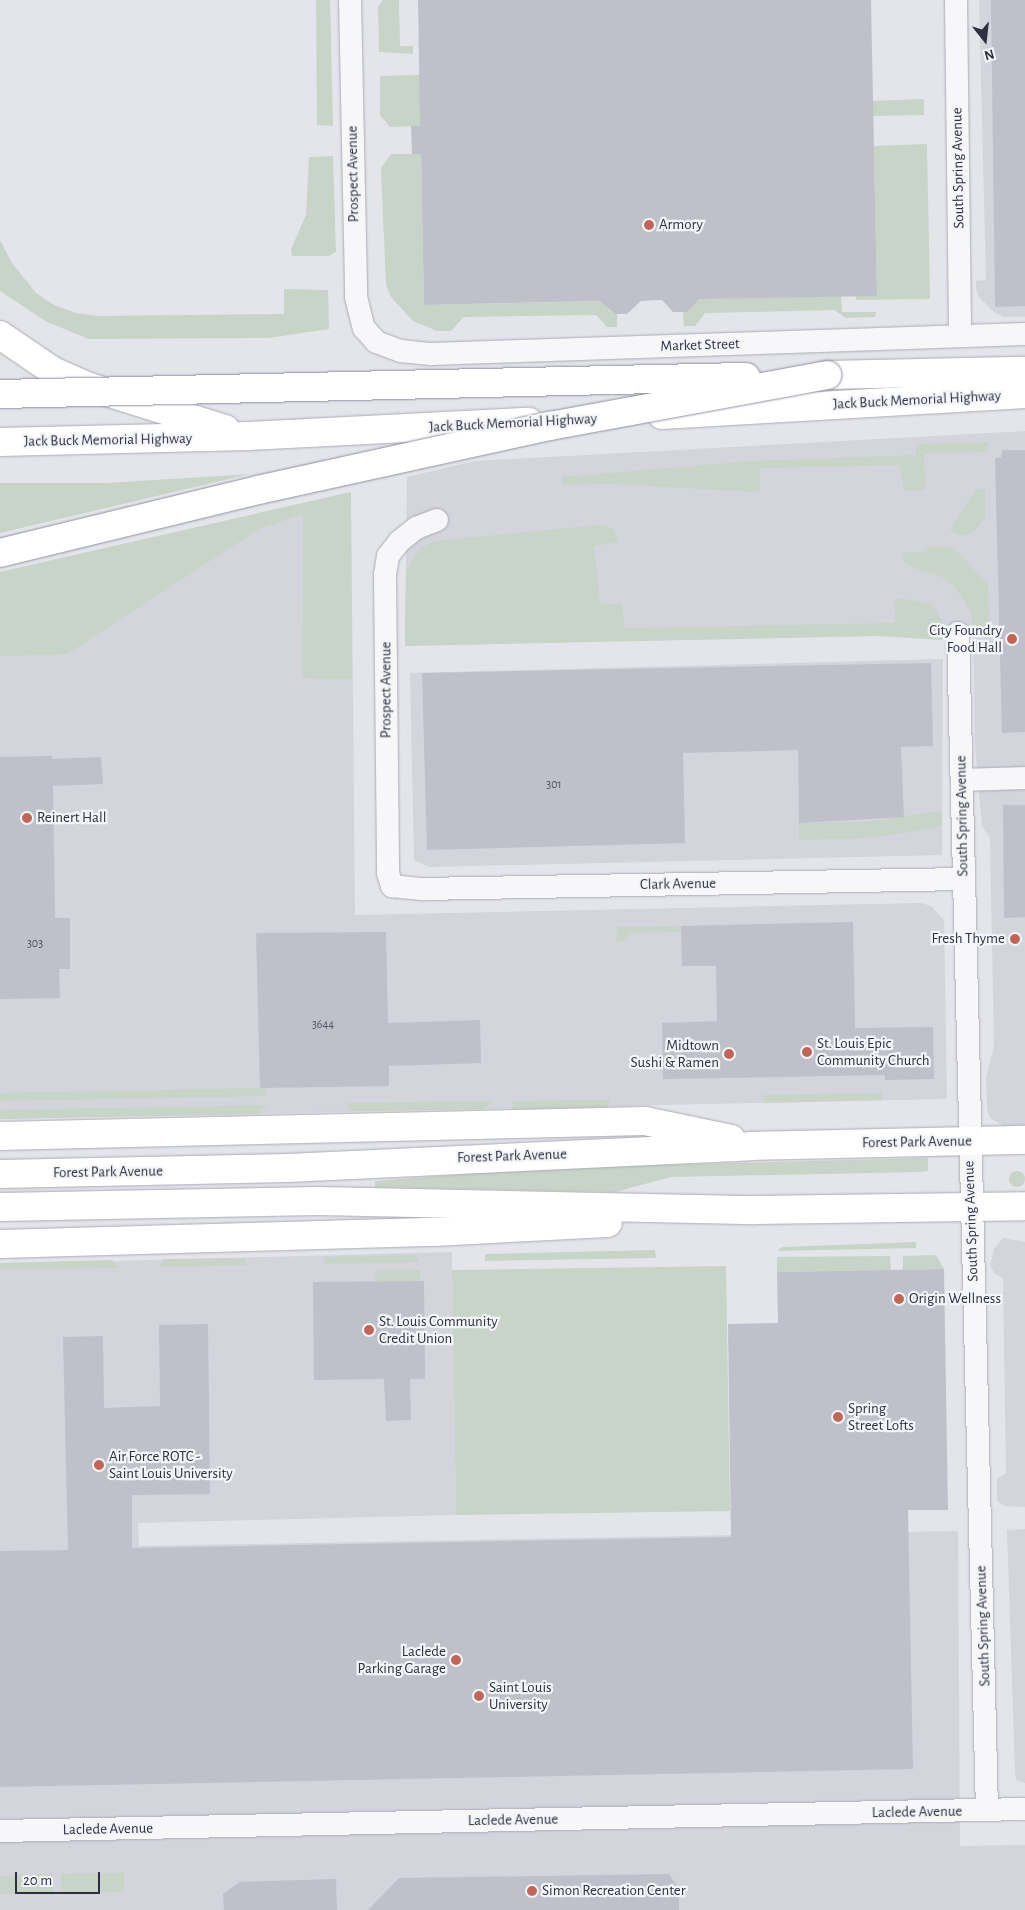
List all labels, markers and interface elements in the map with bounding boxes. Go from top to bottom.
north arrow [960,15,1010,65]
text: N [983,46,996,62]
street label: South Spring Avenue [948,107,968,229]
street label: Prospect Avenue [343,126,363,222]
place label: Armory [659,216,703,234]
marker: Armory [643,219,655,231]
street label: Market Street [660,335,740,355]
street label: Jack Buck Memorial Highway [833,387,1001,413]
street label: Jack Buck Memorial Highway [429,410,597,436]
street label: Jack Buck Memorial Highway [24,430,192,450]
place label: City Foundry Food Hall [929,621,1002,656]
marker: City Foundry Food Hall [1006,633,1018,645]
street label: Prospect Avenue [377,642,395,738]
street label: South Spring Avenue [952,755,972,877]
house number: 301 [546,778,562,792]
place label: Reinert Hall [37,809,106,827]
marker: Reinert Hall [21,812,33,824]
street label: Clark Avenue [640,874,716,894]
place label: Fresh Thyme [931,930,1005,948]
marker: Fresh Thyme [1009,933,1021,945]
house number: 303 [27,937,43,951]
house number: 3644 [312,1018,334,1032]
place label: St. Louis Epic Community Church [817,1034,930,1069]
place label: Midtown Sushi & Ramen [630,1036,719,1071]
marker: St. Louis Epic Community Church [801,1046,813,1058]
marker: Midtown Sushi & Ramen [723,1048,735,1060]
street label: Forest Park Avenue [862,1132,972,1152]
street label: Forest Park Avenue [457,1145,567,1167]
street label: South Spring Avenue [960,1160,982,1282]
street label: Forest Park Avenue [53,1162,163,1182]
place label: Origin Wellness [909,1290,1001,1308]
marker: Origin Wellness [893,1293,905,1305]
place label: St. Louis Community Credit Union [379,1312,498,1347]
marker: St. Louis Community Credit Union [363,1324,375,1336]
place label: Spring Street Lofts [848,1399,914,1434]
marker: Spring Street Lofts [832,1411,844,1423]
place label: Air Force ROTC - Saint Louis University [109,1447,233,1482]
marker: Air Force ROTC - Saint Louis University [93,1459,105,1471]
street label: South Spring Avenue [972,1565,994,1687]
place label: Laclede Parking Garage [357,1642,446,1677]
marker: Laclede Parking Garage [450,1654,462,1666]
place label: Saint Louis University [489,1678,552,1713]
marker: Saint Louis University [473,1690,485,1702]
street label: Laclede Avenue [872,1802,962,1822]
street label: Laclede Avenue [468,1810,558,1830]
street label: Laclede Avenue [63,1819,153,1839]
scale bar [18,1862,102,1894]
text: 20 m [23,1873,52,1888]
place label: Simon Recreation Center [542,1882,685,1900]
marker: Simon Recreation Center [526,1885,538,1897]

